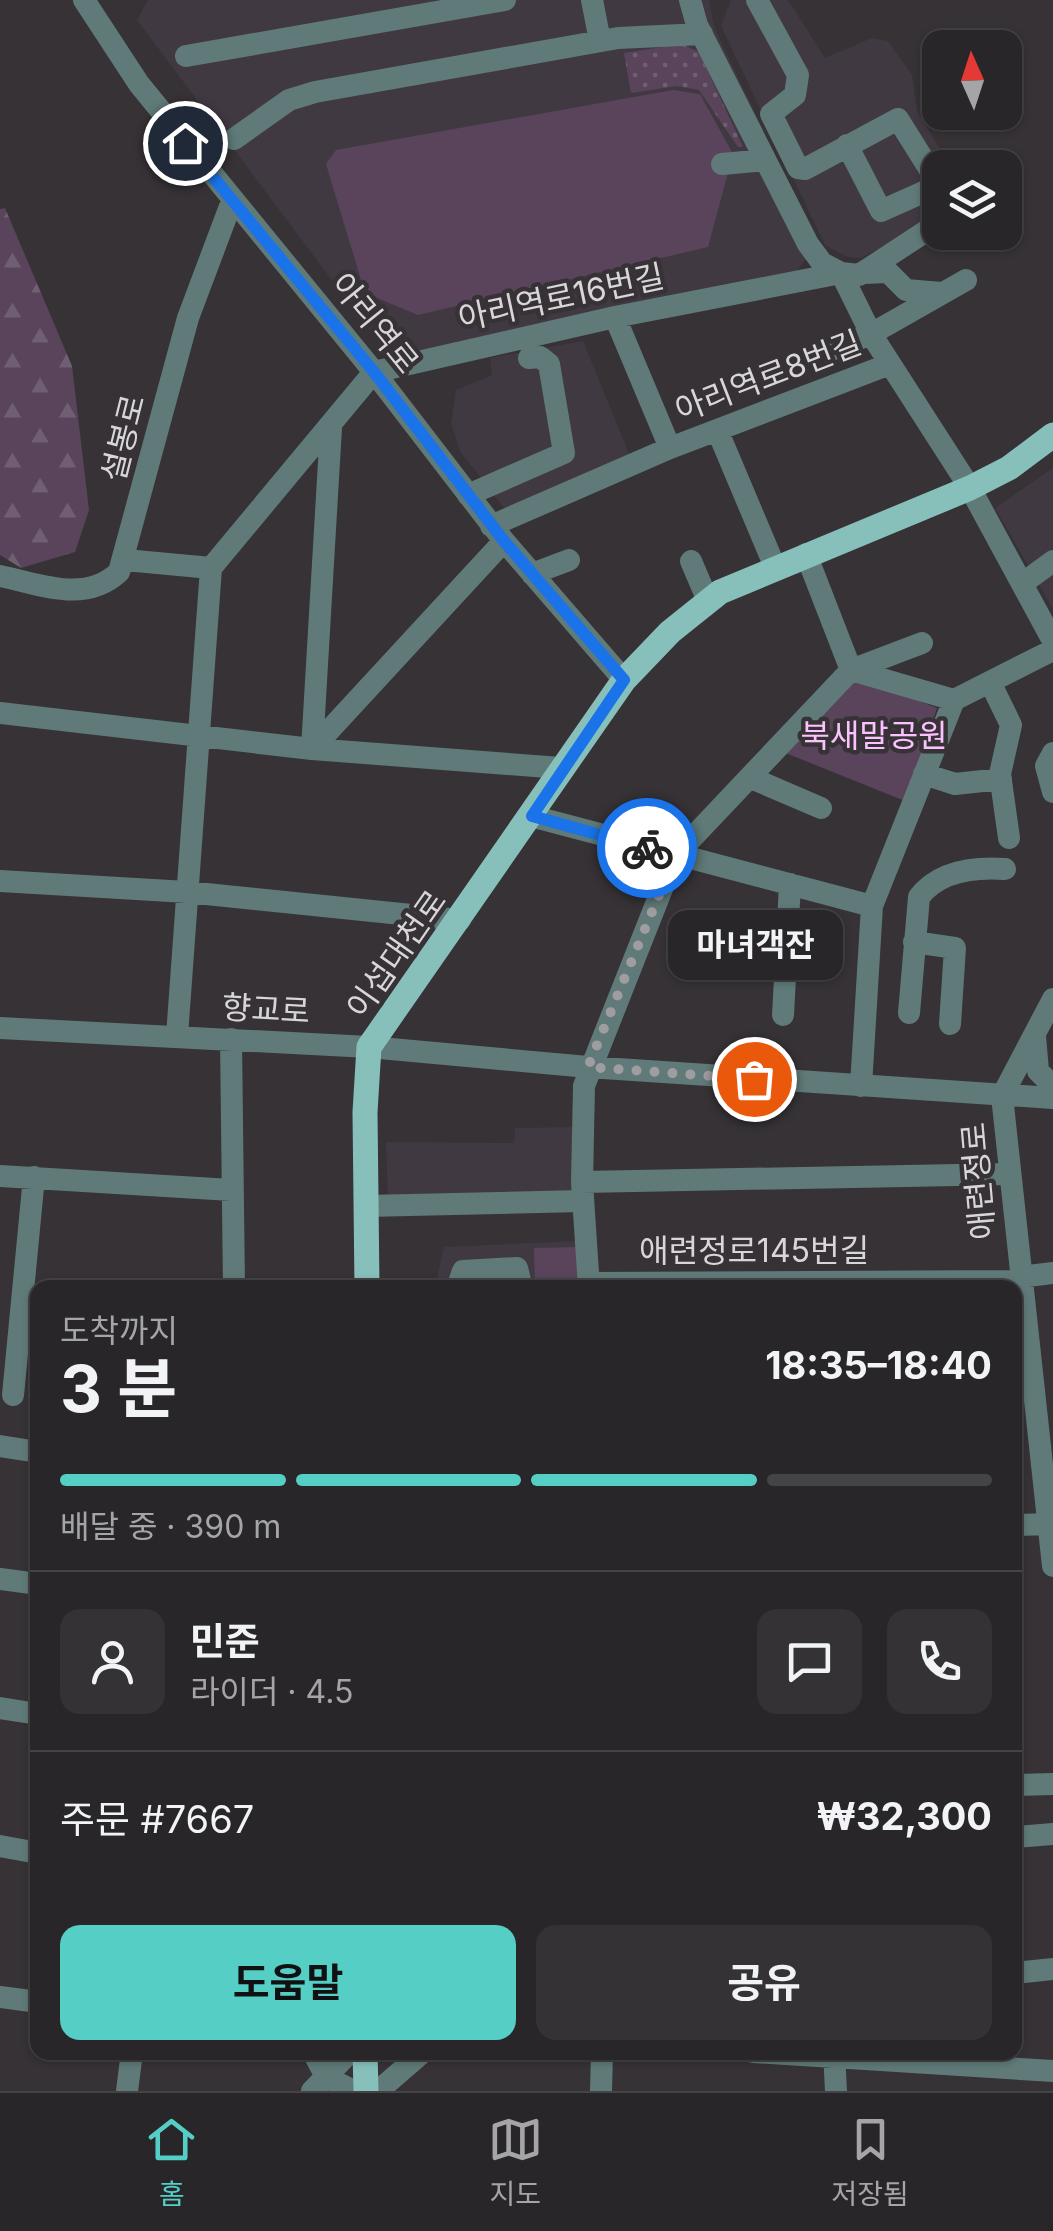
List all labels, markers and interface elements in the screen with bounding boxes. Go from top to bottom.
north arrow [922,30,1022,130]
map controls [922,30,1022,250]
pin [143,101,228,186]
icon: home [158,116,213,171]
button: layers [922,150,1022,250]
street label: 아리역로16번길 [454,256,668,338]
street label: 아리역로 [323,265,427,381]
street label: 아리역로8번길 [669,323,867,429]
street label: 설봉로 [93,390,153,486]
park label: 북새말공원 [800,716,948,755]
courier [597,798,697,898]
icon: bike [620,821,675,876]
street label: 이섭대천로 [338,883,454,1025]
callout: 마녀객잔 [666,909,842,979]
text: 마녀객잔 [697,925,814,964]
street label: 향교로 [221,987,311,1031]
pin [712,1037,797,1122]
icon: bag [727,1052,782,1107]
street label: 애련정로 [953,1121,1003,1241]
street label: 애련정로145번길 [639,1231,869,1270]
text: 도착까지 [60,1311,178,1350]
text: 18:35–18:40 [765,1342,992,1388]
text: 3 분 [60,1349,177,1428]
text: 배달 중 · 390 m [60,1507,281,1546]
button: person [60,1609,165,1714]
button: chat [757,1609,862,1714]
button: phone [887,1609,992,1714]
text: 민준 [190,1618,260,1664]
text: 라이더 · 4.5 [190,1672,353,1711]
text: ₩32,300 [816,1793,992,1839]
text: 주문 #7667 [60,1796,254,1842]
button: 도움말 [60,1925,516,2040]
button: 공유 [536,1925,992,2040]
tab: 홈 [144,2112,199,2212]
tab: 지도 [488,2112,543,2212]
tab: 저장됨 [831,2112,909,2212]

